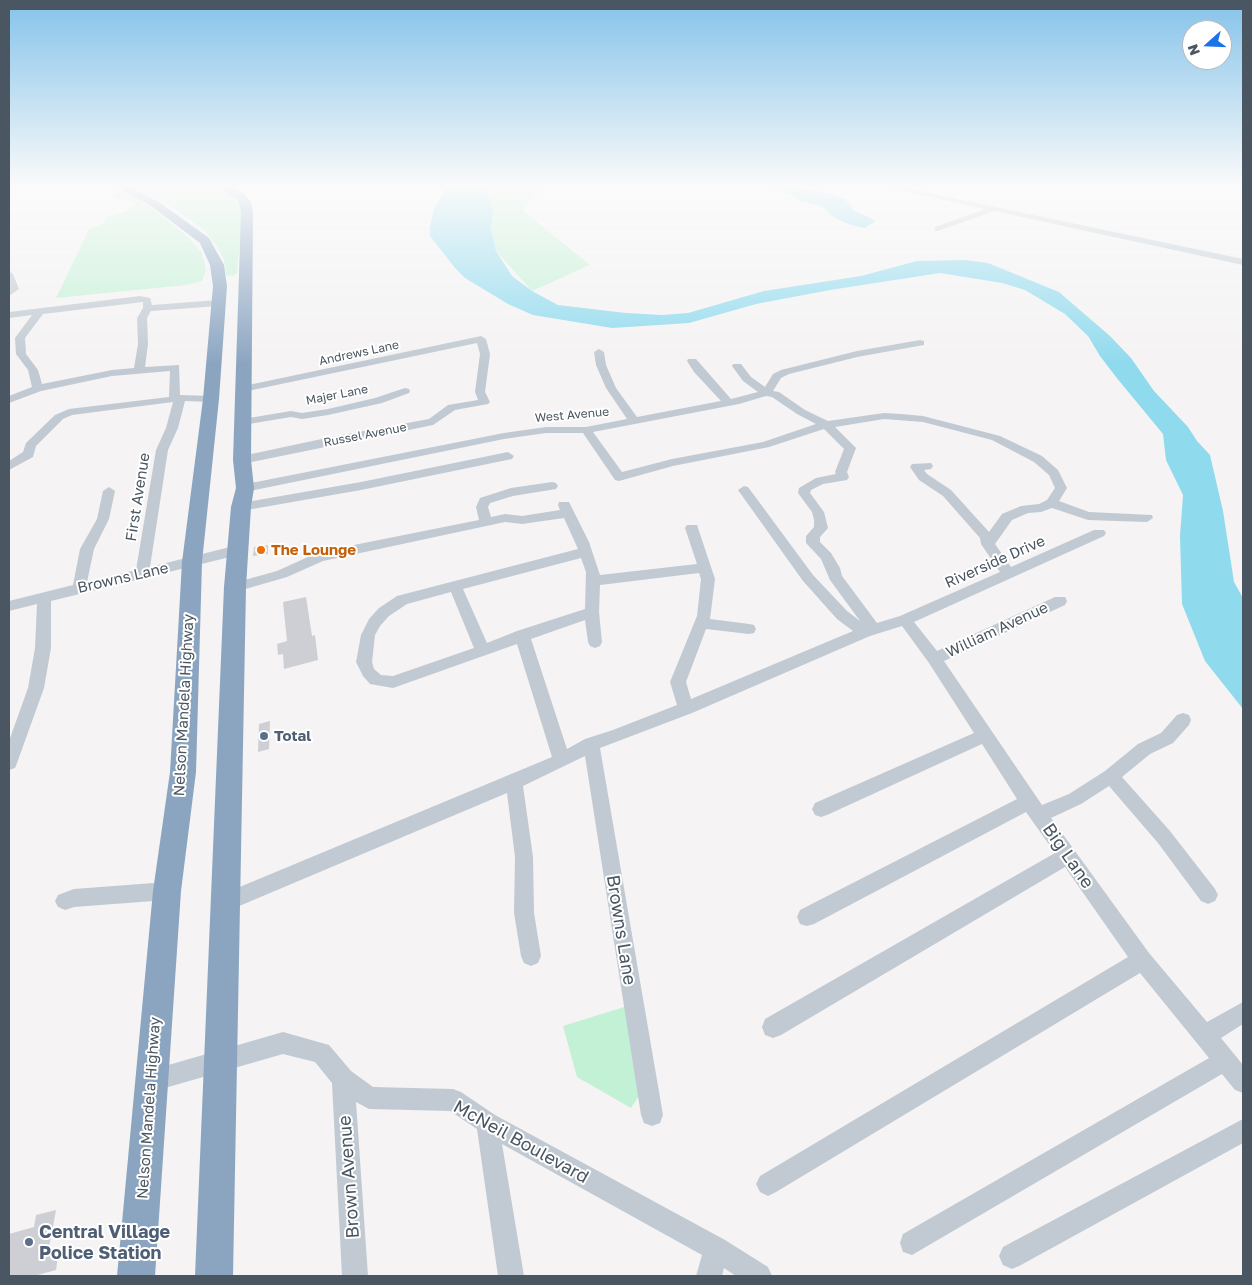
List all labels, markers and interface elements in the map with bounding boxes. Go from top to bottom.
north arrow [1182,20,1232,70]
text: N [1184,42,1203,58]
street label: Andrews Lane [318,337,400,369]
street label: Majer Lane [305,382,369,408]
street label: West Avenue [534,405,610,425]
street label: Russel Avenue [322,420,408,450]
street label: First Avenue [122,451,154,543]
street label: Riverside Drive [942,532,1048,592]
place label: The Lounge [271,541,356,559]
marker: The Lounge [255,544,267,556]
street label: Browns Lane [76,559,170,597]
street label: William Avenue [943,598,1051,662]
street label: Nelson Mandela Highway [170,613,198,797]
place label: Total [274,727,311,745]
marker: Total [258,730,270,742]
street label: Big Lane [1038,819,1098,893]
street label: Browns Lane [602,873,640,987]
street label: Nelson Mandela Highway [134,1016,164,1200]
street label: McNeil Boulevard [450,1096,592,1188]
street label: Brown Avenue [334,1115,364,1239]
place label: Central Village Police Station [39,1221,170,1264]
marker: Central Village Police Station [23,1236,35,1248]

